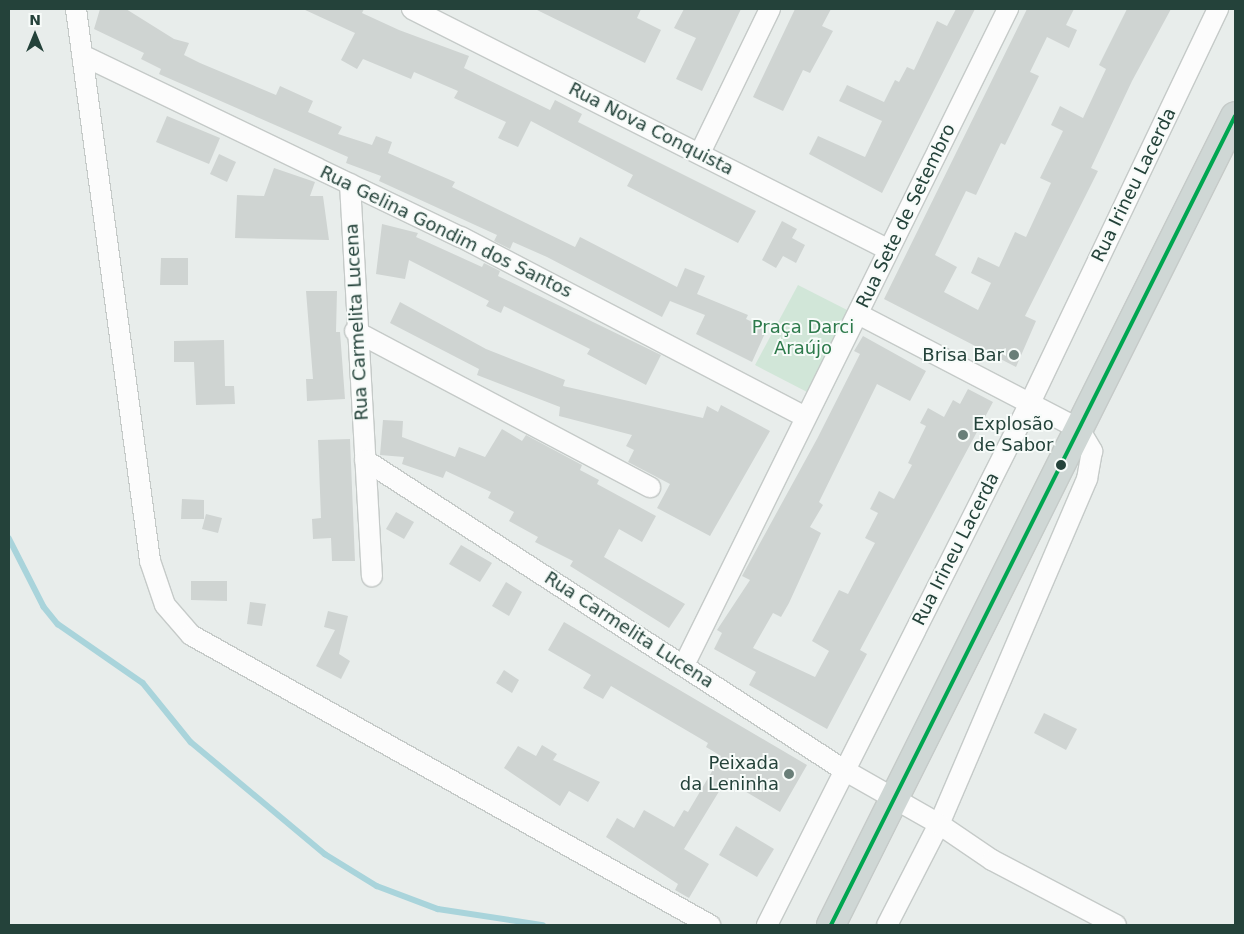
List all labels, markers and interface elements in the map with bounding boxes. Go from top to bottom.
north arrow [10,10,60,60]
text: N [29,12,41,28]
street label: Rua Nova Conquista [565,78,737,180]
street label: Rua Irineu Lacerda [1087,104,1181,266]
street label: Rua Sete de Setembro [852,120,960,312]
street label: Rua Gelina Gondim dos Santos [316,161,576,303]
street label: Rua Carmelita Lucena [341,223,373,421]
park label: Praça Darci Araújo [752,317,854,359]
place label: Brisa Bar [922,344,1004,366]
marker: Brisa Bar [1008,349,1020,361]
place label: Explosão de Sabor [973,414,1054,456]
marker: Explosão de Sabor [957,429,969,441]
unlabelled marker [1056,460,1066,470]
street label: Rua Irineu Lacerda [908,469,1004,629]
street label: Rua Carmelita Lucena [540,567,718,693]
place label: Peixada da Leninha [680,753,779,796]
marker: Peixada da Leninha [783,768,795,780]

